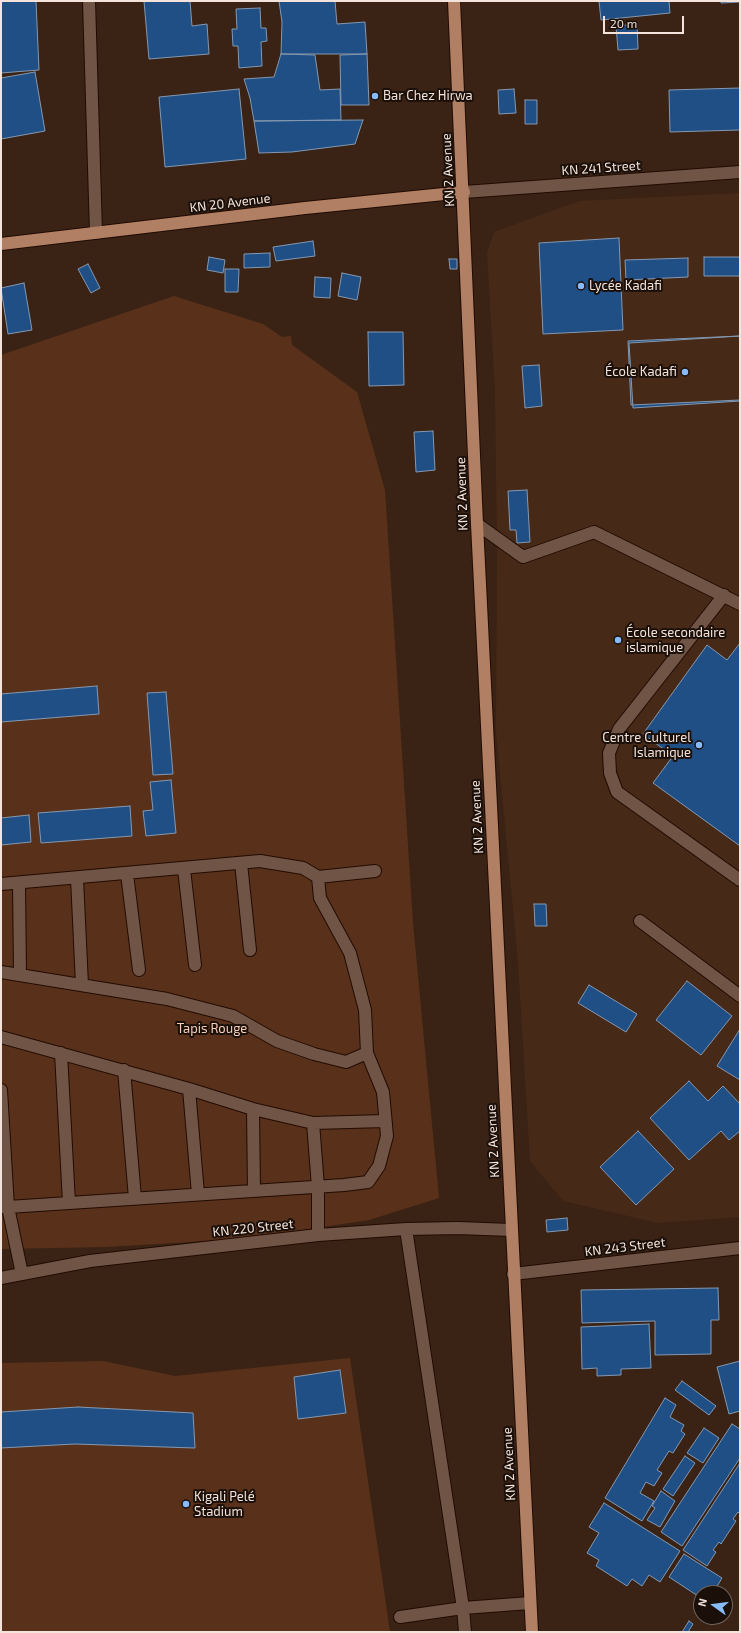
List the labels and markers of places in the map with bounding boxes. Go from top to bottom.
place label: Bar Chez Hirwa [383,88,473,104]
marker: Bar Chez Hirwa [370,91,380,101]
place label: Lycée Kadafi [589,278,662,294]
marker: Lycée Kadafi [576,281,586,291]
place label: École Kadafi [605,364,677,380]
marker: École Kadafi [680,367,690,377]
place label: École secondaire islamique [626,625,725,656]
marker: École secondaire islamique [613,635,623,645]
place label: Centre Culturel Islamique [602,730,691,761]
marker: Centre Culturel Islamique [694,740,704,750]
place label: Kigali Pelé Stadium [194,1489,255,1520]
marker: Kigali Pelé Stadium [181,1499,191,1509]

